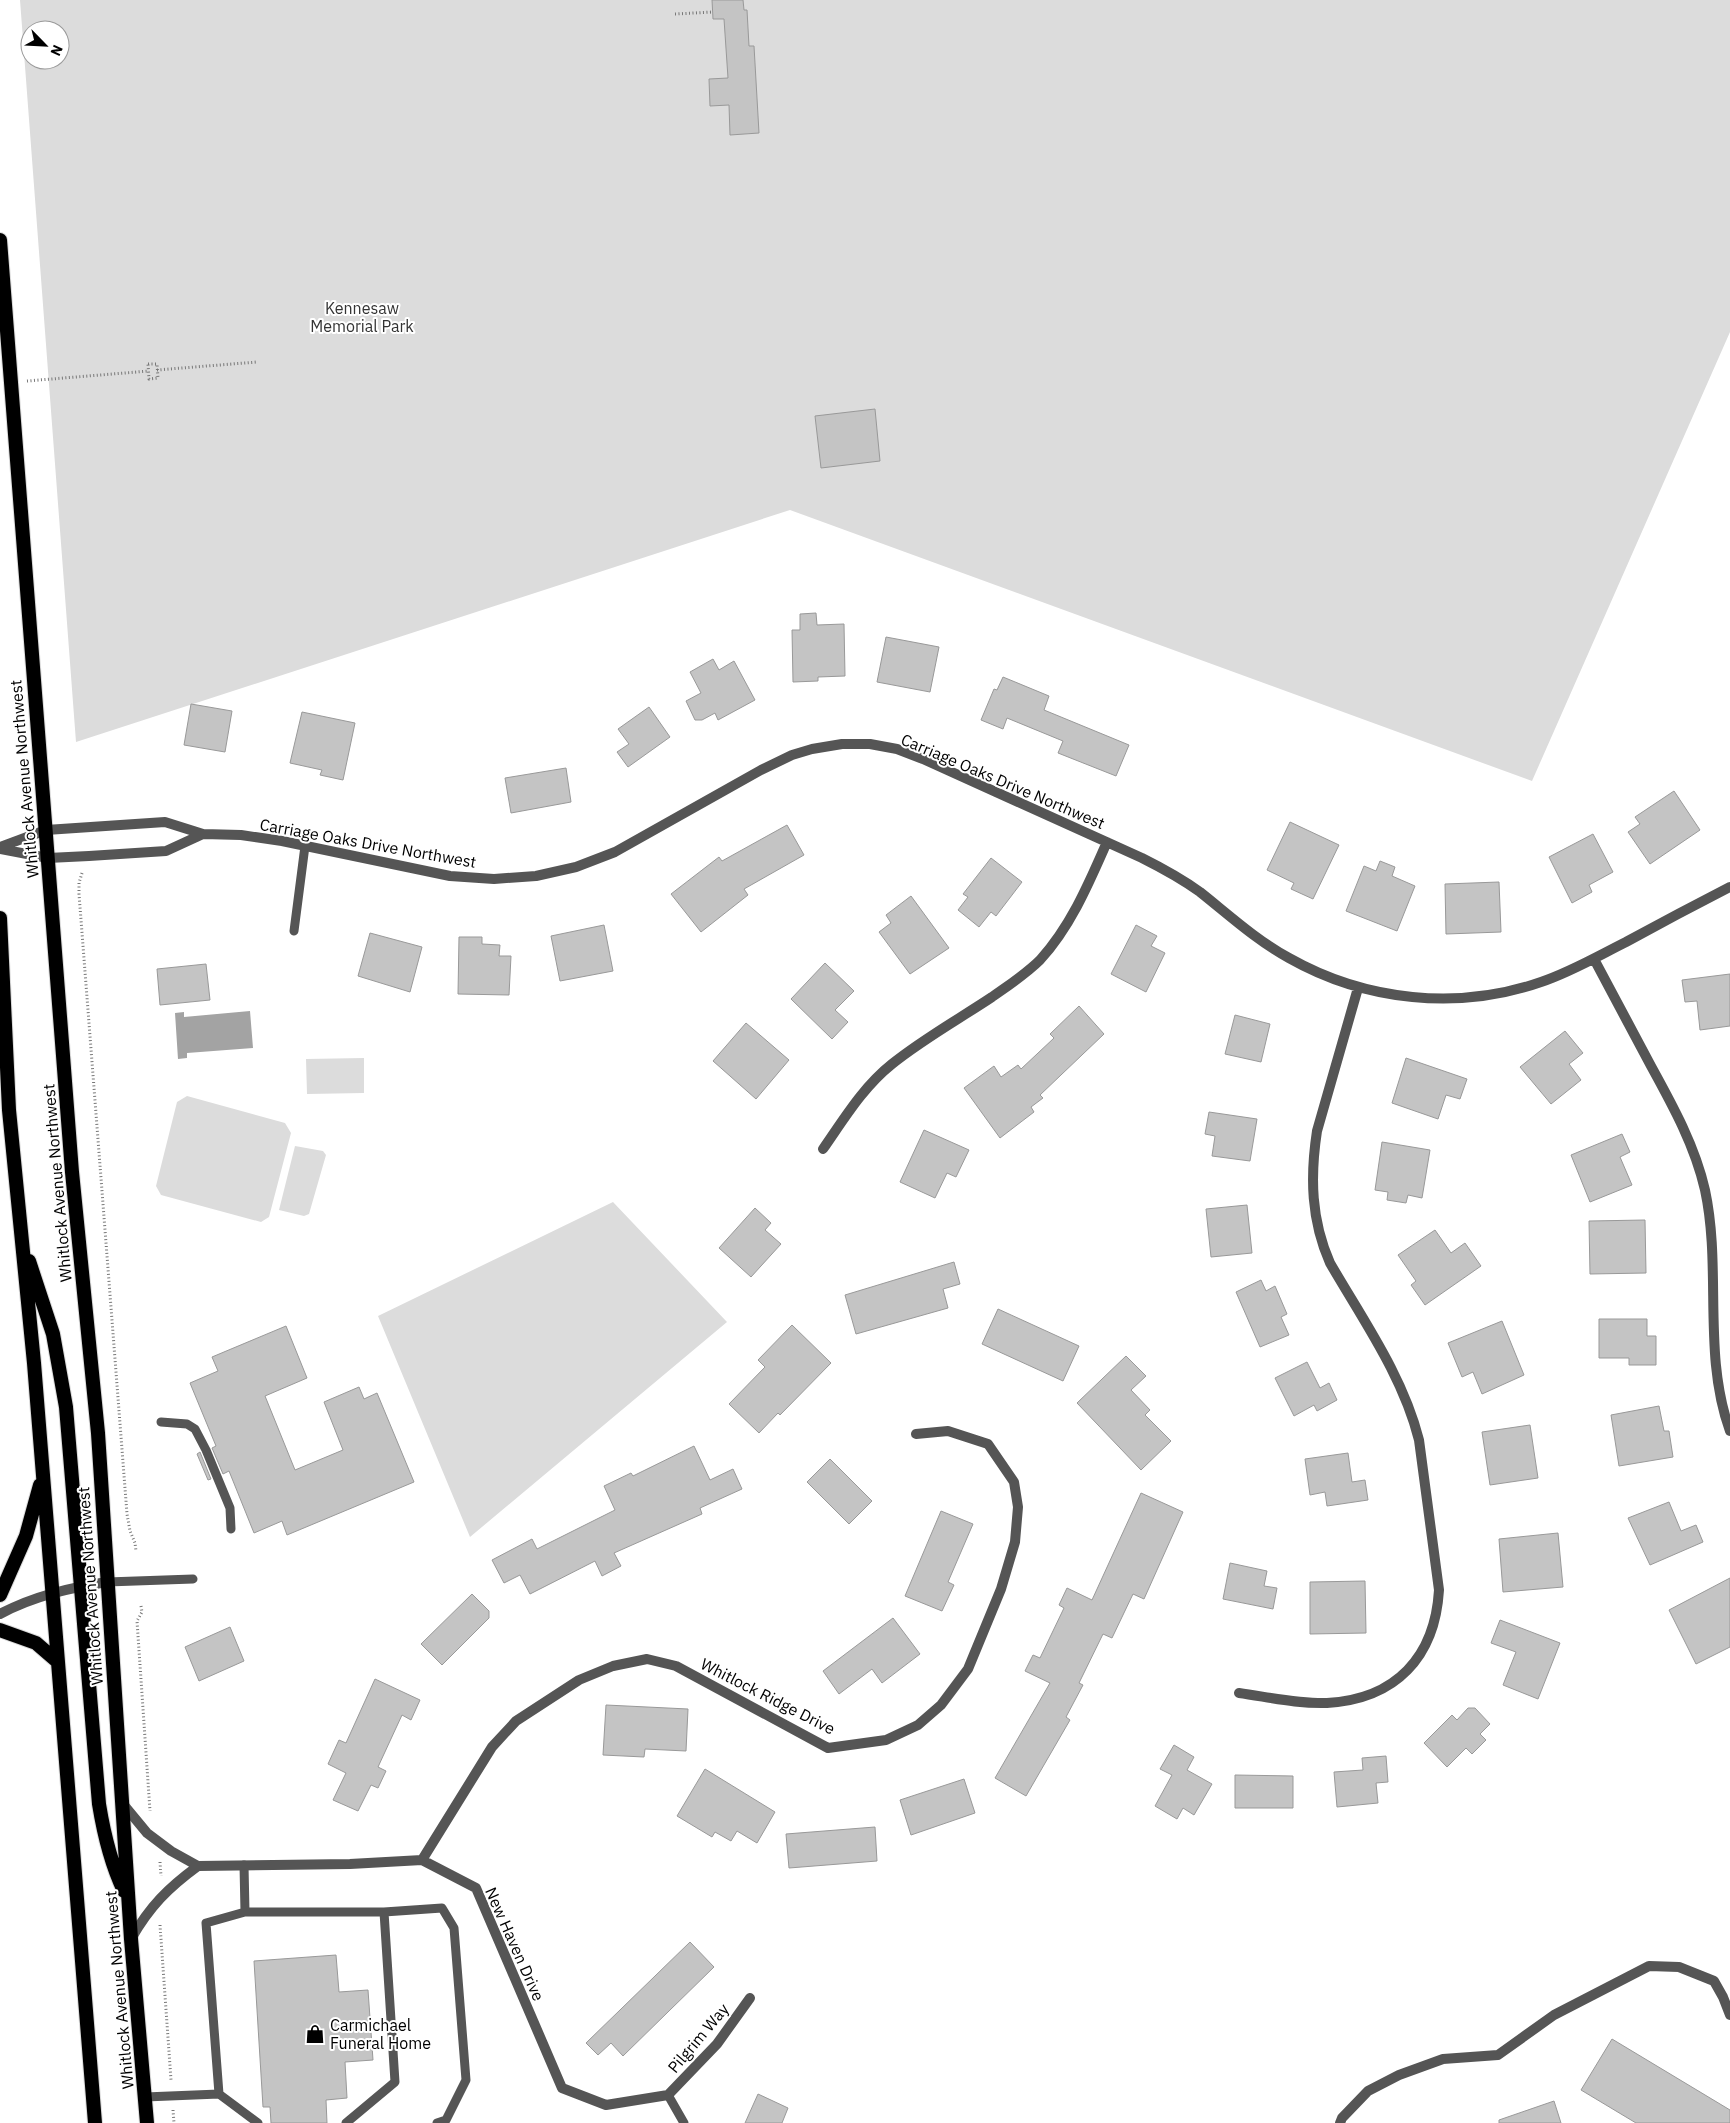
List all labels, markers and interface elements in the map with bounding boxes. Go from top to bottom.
north arrow [20,20,70,70]
text: N [47,42,67,59]
park label: Kennesaw Memorial Park [310,298,414,336]
street label: Whitlock Avenue Northwest [5,679,43,879]
street label: Carriage Oaks Drive Northwest [898,729,1108,833]
street label: Carriage Oaks Drive Northwest [258,814,478,872]
street label: Whitlock Avenue Northwest [38,1083,76,1283]
street label: Whitlock Avenue Northwest [73,1486,107,1686]
street label: Whitlock Ridge Drive [697,1653,839,1739]
street label: New Haven Drive [481,1884,549,2004]
street label: Whitlock Avenue Northwest [100,1890,138,2090]
street label: Pilgrim Way [663,1999,733,2077]
place label: Carmichael Funeral Home [330,2015,431,2053]
shop icon: Carmichael Funeral Home [304,2023,326,2045]

